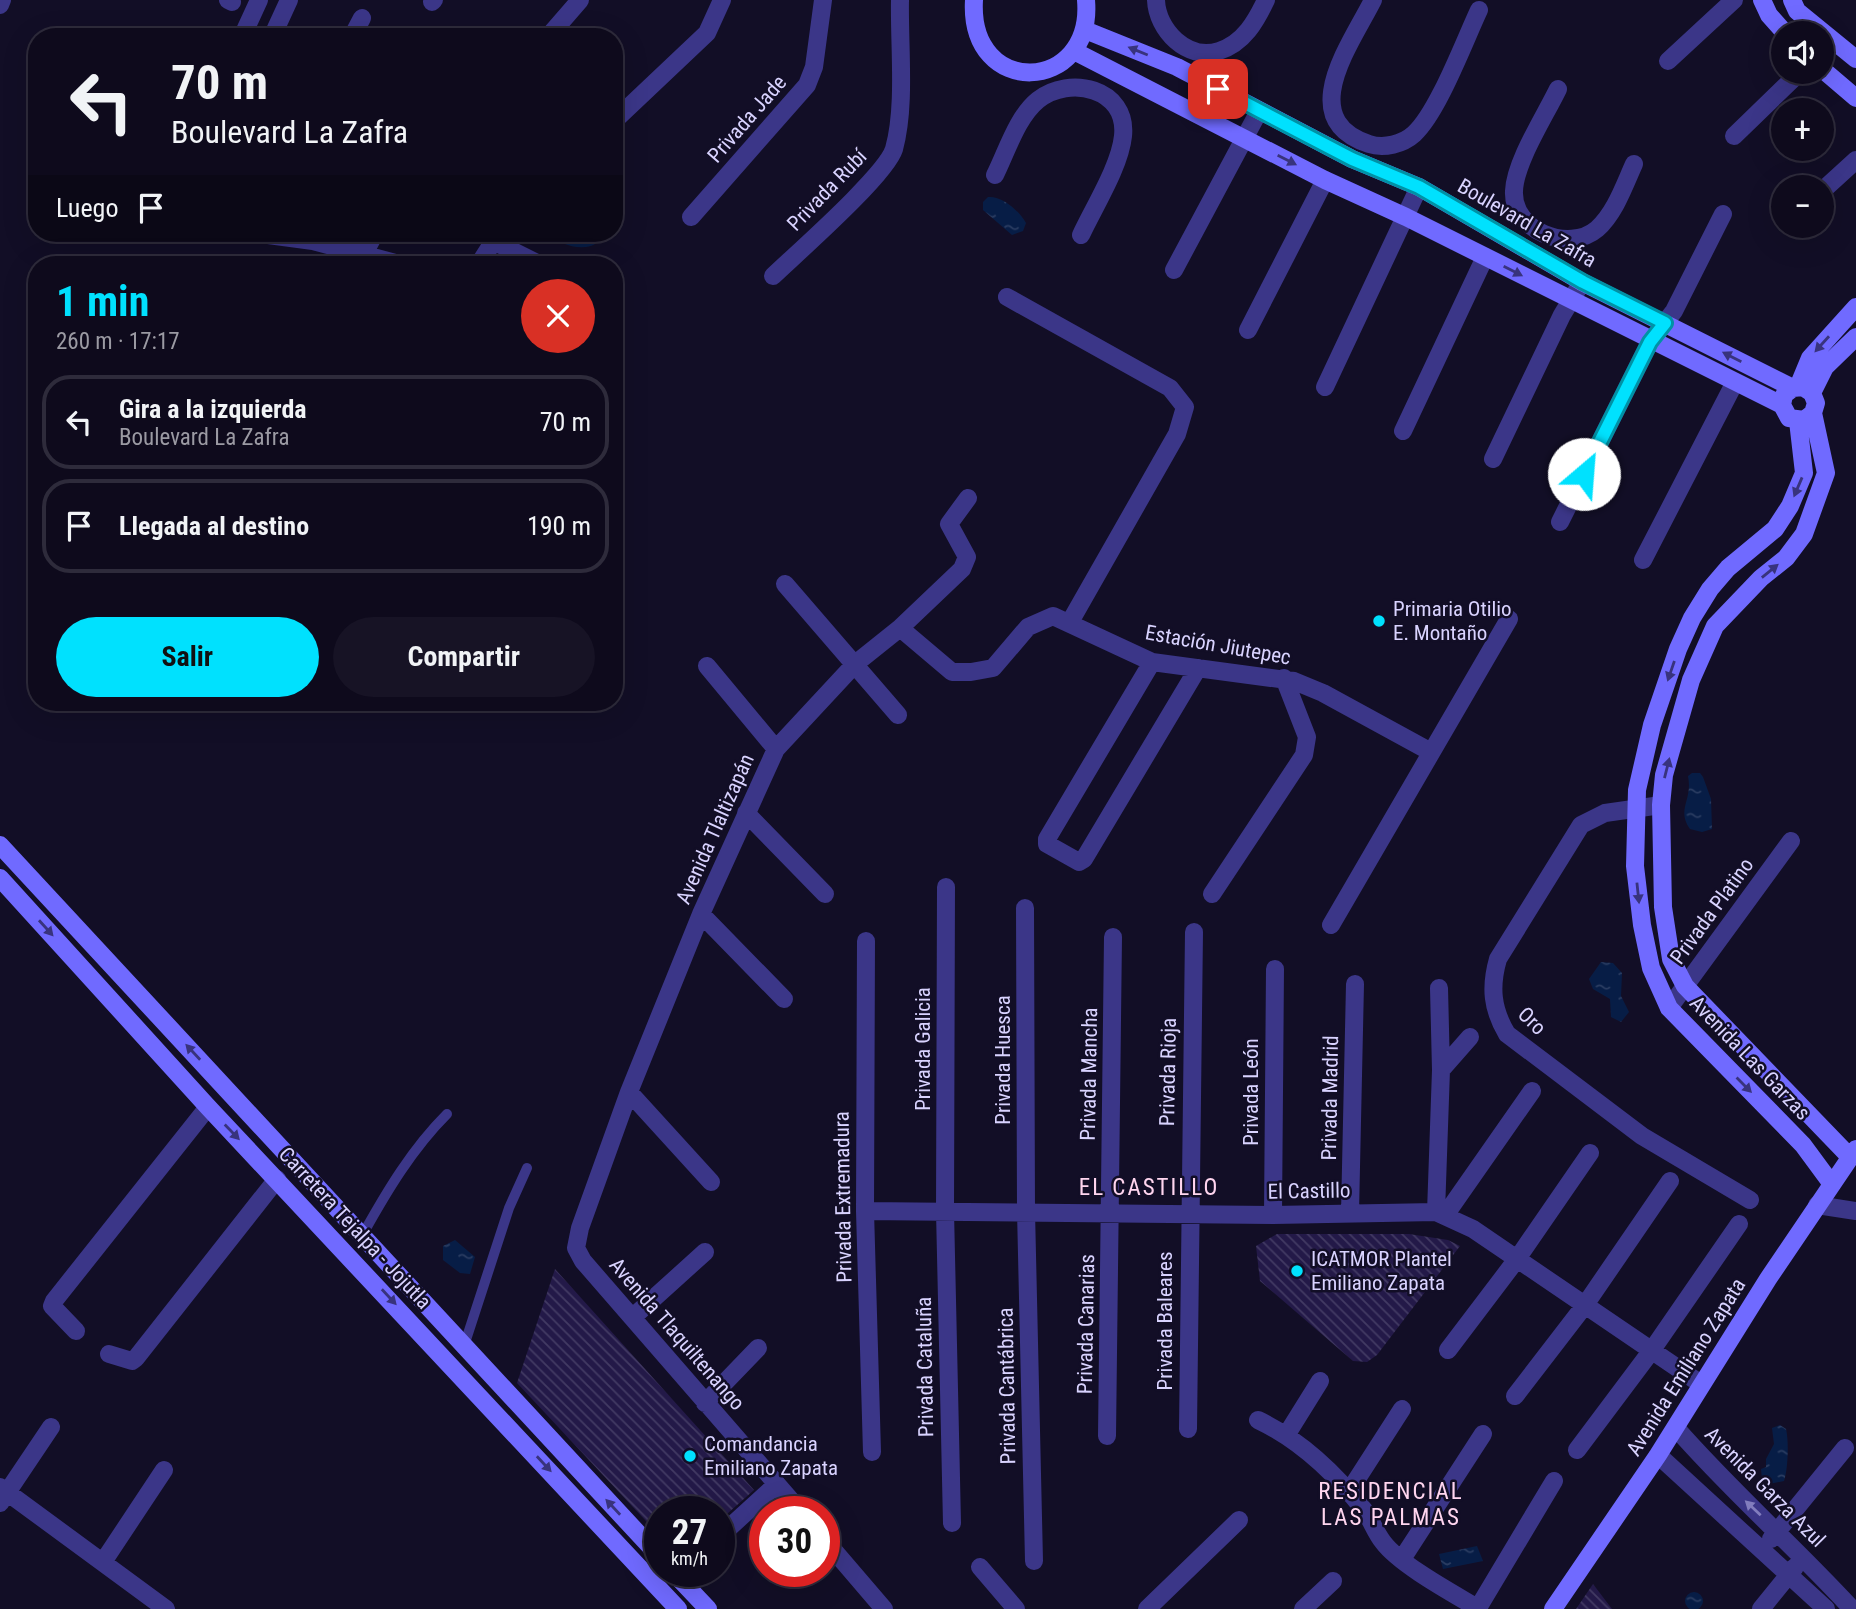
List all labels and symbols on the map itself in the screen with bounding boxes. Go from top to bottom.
one-way arrow [1127,46,1148,57]
pin [1188,59,1248,119]
street label: Privada Jade [703,70,791,167]
street label: Privada Rubí [782,144,872,236]
one-way arrow [1277,155,1297,166]
street label: Boulevard La Zafra [1454,174,1600,272]
one-way arrow [1503,266,1523,277]
one-way arrow [1815,335,1831,352]
one-way arrow [1722,351,1742,362]
position arrow [1547,437,1621,511]
one-way arrow [1792,477,1803,498]
one-way arrow [1760,564,1778,579]
place label: Primaria Otilio E. Montaño [1393,597,1512,645]
marker: Primaria Otilio E. Montaño [1371,613,1387,629]
street label: Estación Jiutepec [1143,620,1293,670]
one-way arrow [1665,660,1676,681]
street label: Avenida Tlaltizapán [671,750,759,908]
one-way arrow [1662,757,1673,779]
street label: Privada Platino [1665,853,1759,969]
one-way arrow [1633,882,1644,904]
one-way arrow [38,919,54,937]
street label: Privada Galicia [911,987,935,1111]
street label: Avenida Las Garzas [1685,991,1815,1125]
street label: Privada Huesca [991,995,1015,1125]
street label: Oro [1513,1002,1551,1040]
street label: Privada Mancha [1076,1007,1102,1141]
street label: Privada Rioja [1155,1018,1181,1126]
street label: Privada Madrid [1317,1035,1343,1161]
street label: Privada León [1239,1038,1263,1146]
one-way arrow [185,1044,201,1061]
one-way arrow [1736,1076,1753,1093]
street label: Privada Extremadura [830,1111,856,1283]
one-way arrow [224,1123,240,1140]
street label: Carretera Tejalpa - Jojutla [274,1142,436,1314]
district label: EL CASTILLO [1079,1174,1219,1201]
street label: El Castillo [1267,1178,1351,1204]
place label: ICATMOR Plantel Emiliano Zapata [1311,1247,1452,1295]
street label: Privada Baleares [1153,1252,1177,1390]
street label: Avenida Tlaquiltenango [604,1253,750,1415]
street label: Privada Canarias [1073,1254,1099,1394]
marker: ICATMOR Plantel Emiliano Zapata [1289,1263,1305,1279]
street label: Avenida Emiliano Zapata [1622,1274,1750,1460]
one-way arrow [381,1288,397,1306]
street label: Privada Cataluña [912,1297,938,1437]
street label: Privada Cantábrica [994,1307,1020,1465]
street label: Avenida Garza Azul [1700,1422,1830,1552]
place label: Comandancia Emiliano Zapata [704,1432,838,1480]
marker: Comandancia Emiliano Zapata [682,1448,698,1464]
one-way arrow [535,1455,551,1472]
district label: RESIDENCIAL LAS PALMAS [1318,1478,1464,1531]
speed limit sign: 30 [749,1496,840,1587]
one-way arrow [606,1499,622,1516]
one-way arrow [1745,1500,1762,1516]

